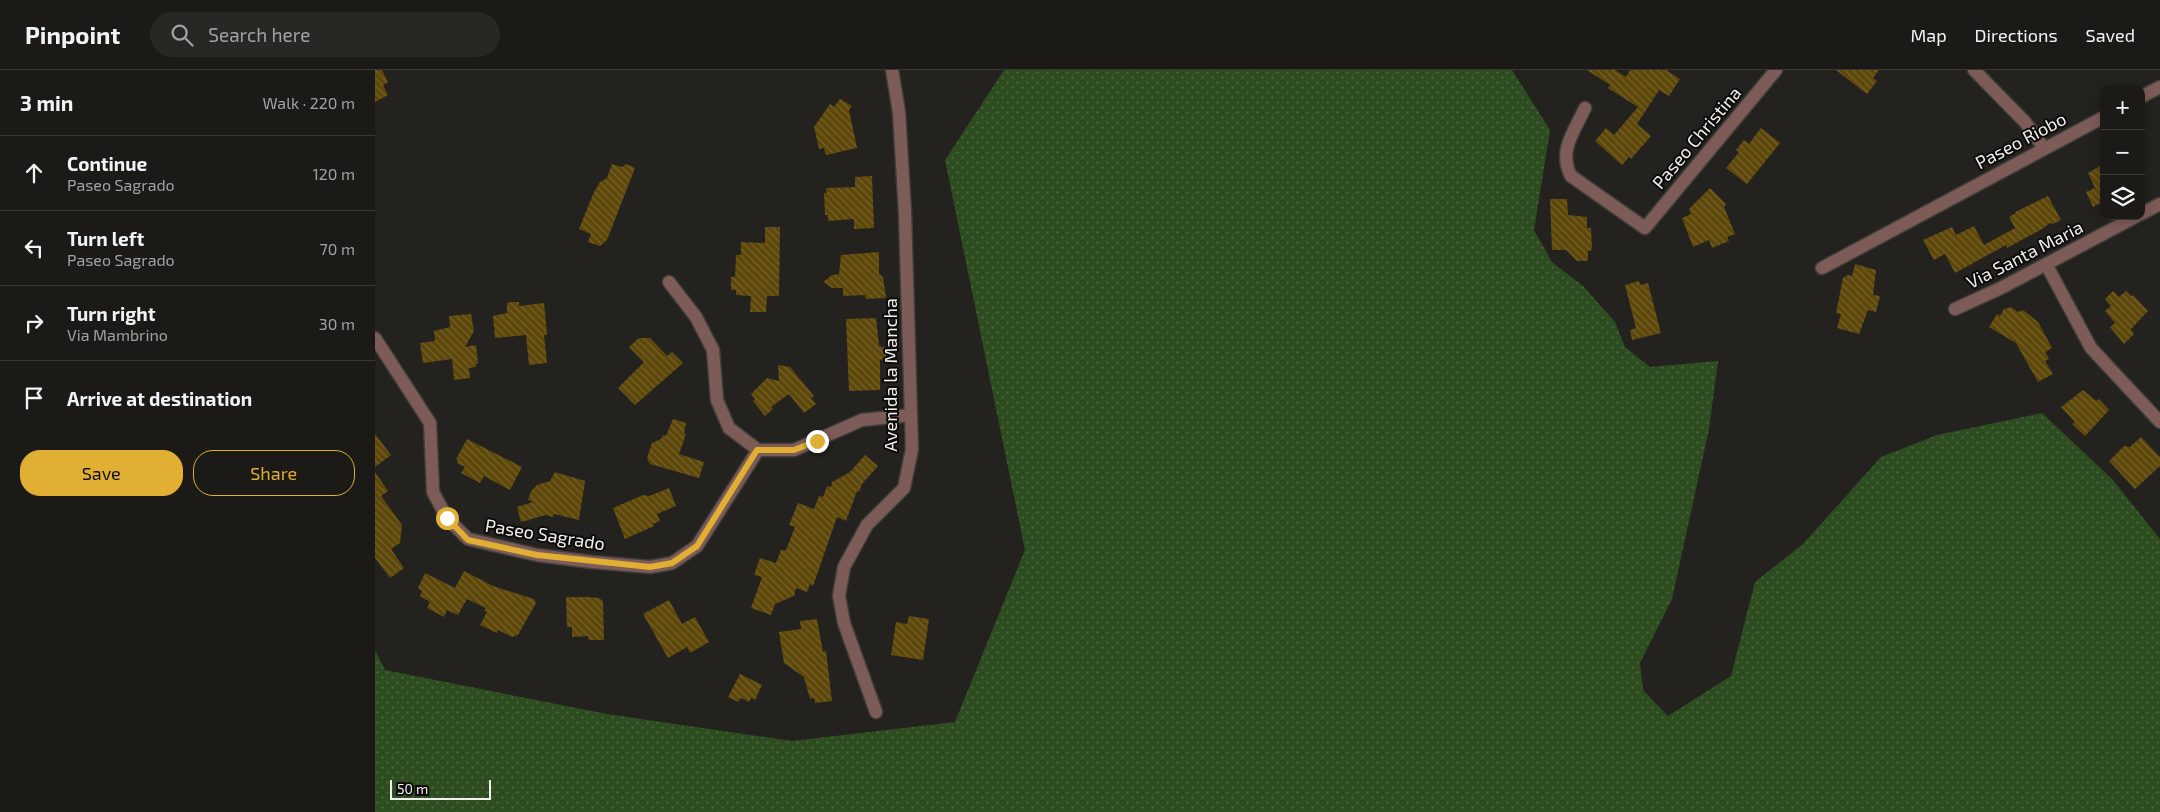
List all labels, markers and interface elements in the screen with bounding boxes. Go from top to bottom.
search box [150,12,500,57]
text: Pinpoint [25,20,120,49]
icon: search [168,21,196,49]
text: Search here [208,23,310,46]
text: Map [1910,24,1947,46]
text: Directions [1975,24,2058,46]
text: Saved [2086,24,2135,46]
street label: Paseo Christina [1647,82,1745,193]
map controls [2100,85,2145,220]
button: + [2100,85,2145,130]
text: 3 min [20,90,73,115]
text: Walk · 220 m [262,93,355,112]
street label: Paseo Riobo [1971,107,2070,173]
button: − [2100,130,2145,175]
text: Continue [67,152,147,175]
icon: ahead [20,159,48,187]
text: 120 m [312,164,355,183]
text: Paseo Sagrado [67,175,175,194]
button: layers [2100,175,2145,220]
street label: Via Santa Maria [1963,215,2086,293]
text: Turn left [67,227,144,250]
icon: left [20,234,48,262]
text: 70 m [320,239,355,258]
text: Paseo Sagrado [67,250,175,269]
street label: Avenida la Mancha [879,298,901,452]
text: Turn right [67,302,155,325]
icon: right [20,309,48,337]
text: 30 m [319,314,355,333]
text: Via Mambrino [67,325,168,344]
icon: arrive [20,384,48,412]
text: Arrive at destination [67,387,252,410]
route end [806,430,829,453]
button: Save [20,450,183,496]
button: Share [193,450,355,496]
route start [436,507,459,530]
street label: Paseo Sagrado [484,514,607,554]
scale bar [390,777,491,800]
text: 50 m [397,780,428,797]

